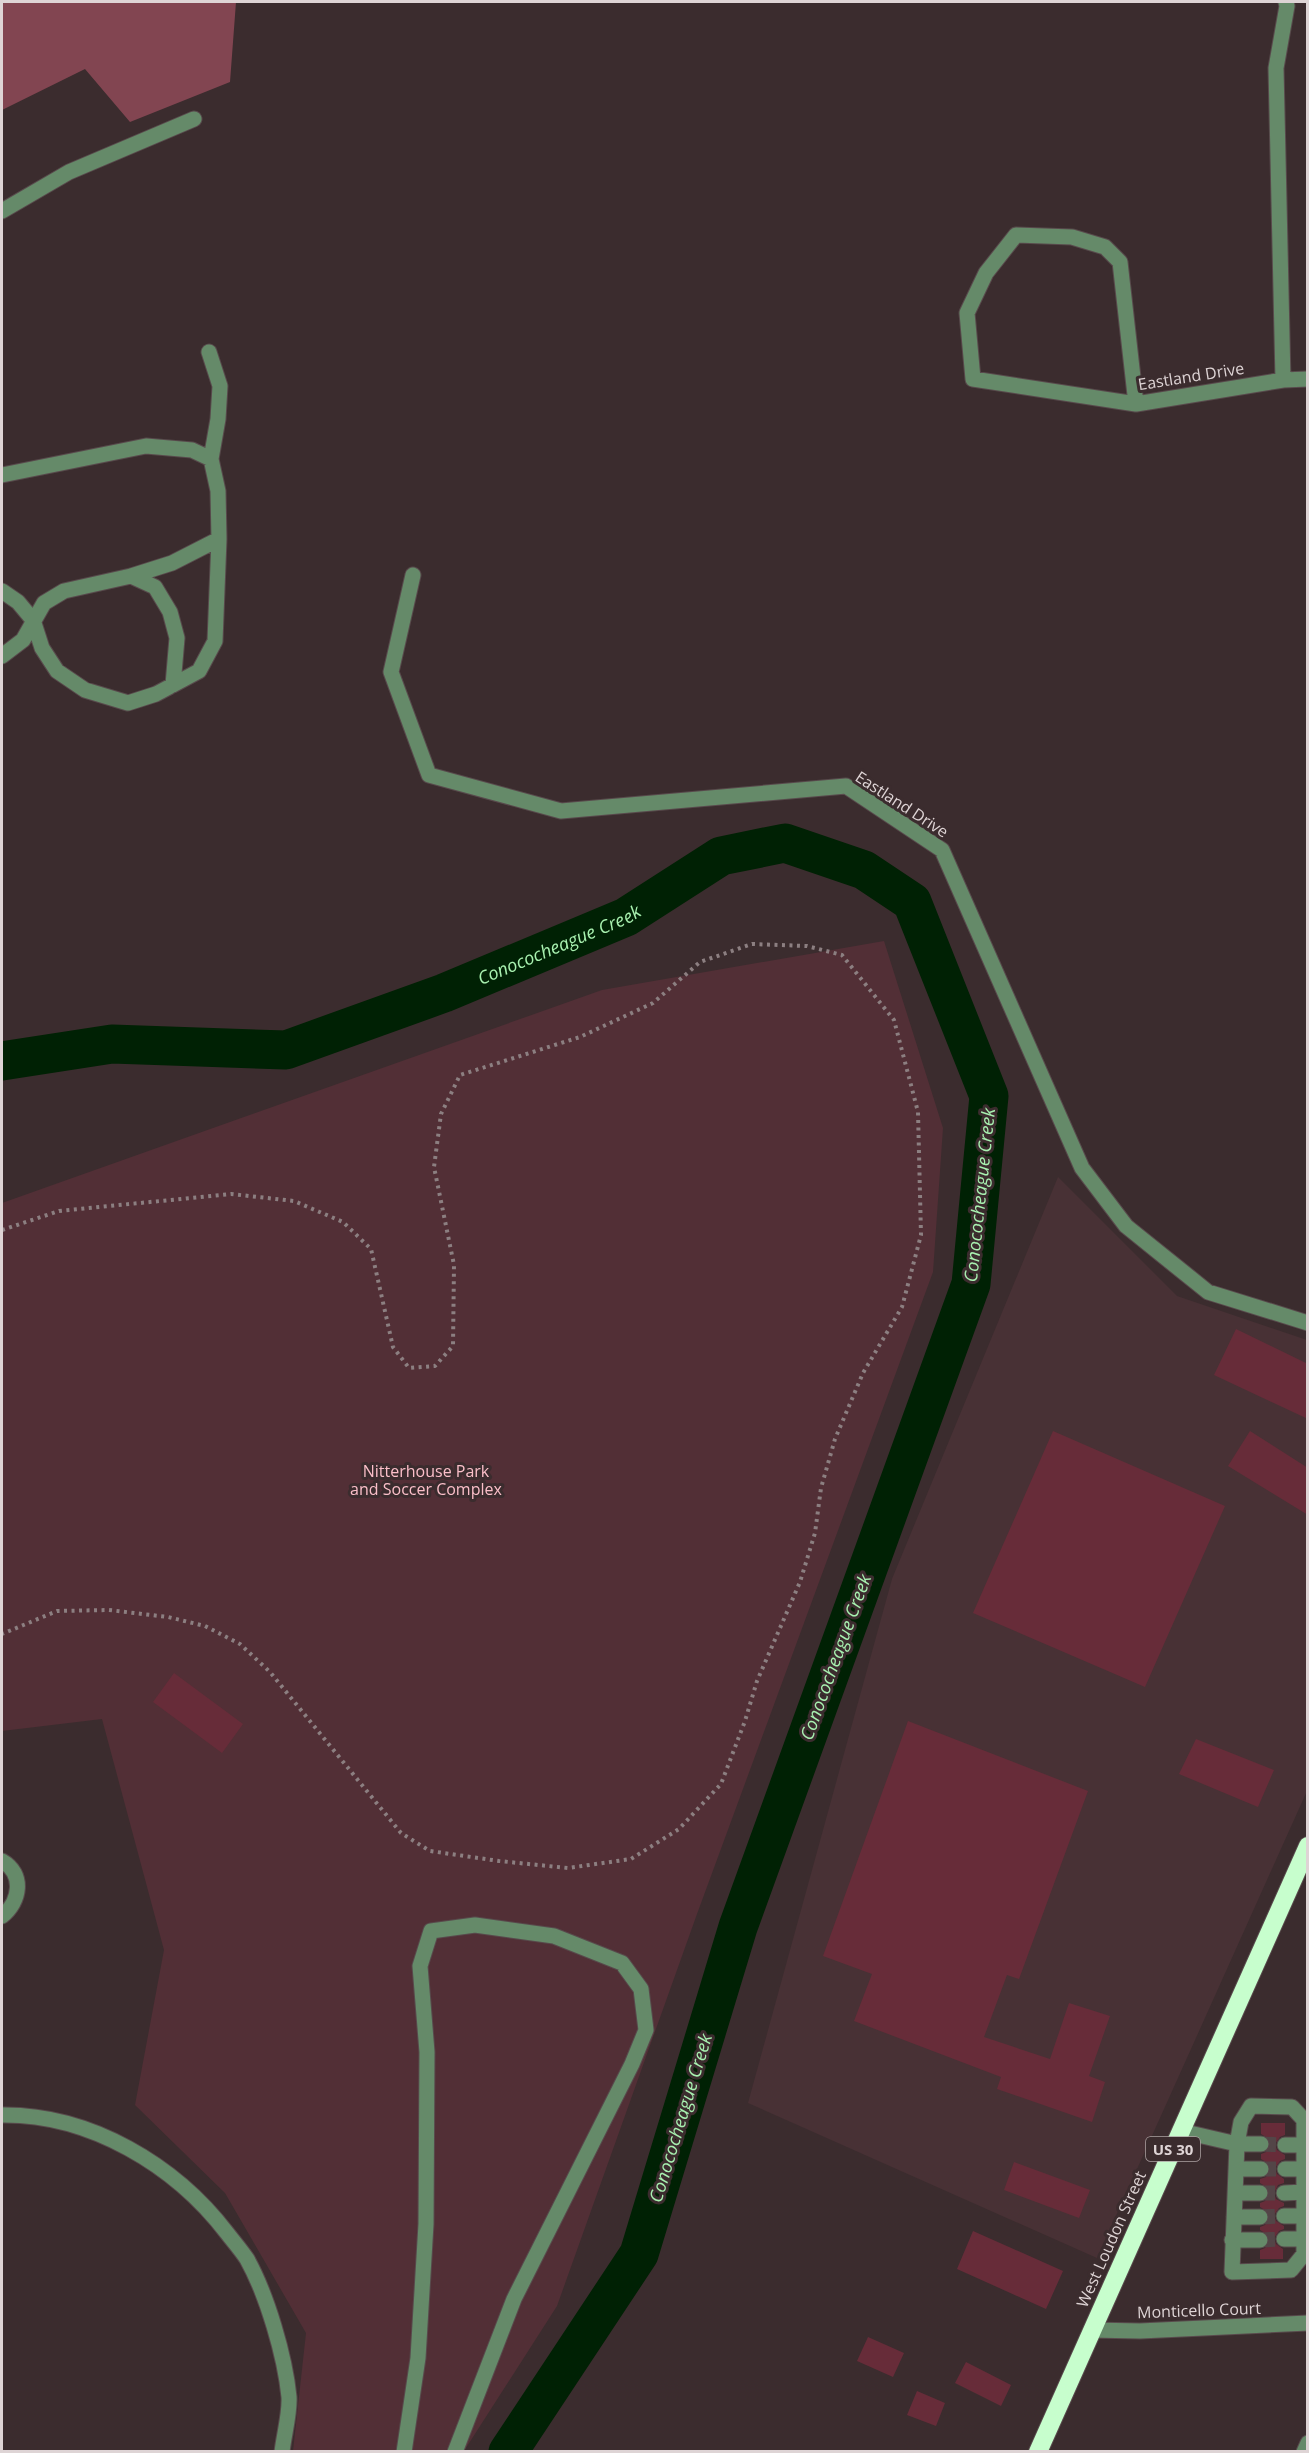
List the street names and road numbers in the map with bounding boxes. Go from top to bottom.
street label: Eastland Drive [1136,357,1246,395]
street label: Eastland Drive [851,766,953,842]
road number: US 30 [1146,2137,1200,2161]
street label: West Loudon Street [1071,2167,1151,2311]
street label: Monticello Court [1137,2297,1262,2323]

